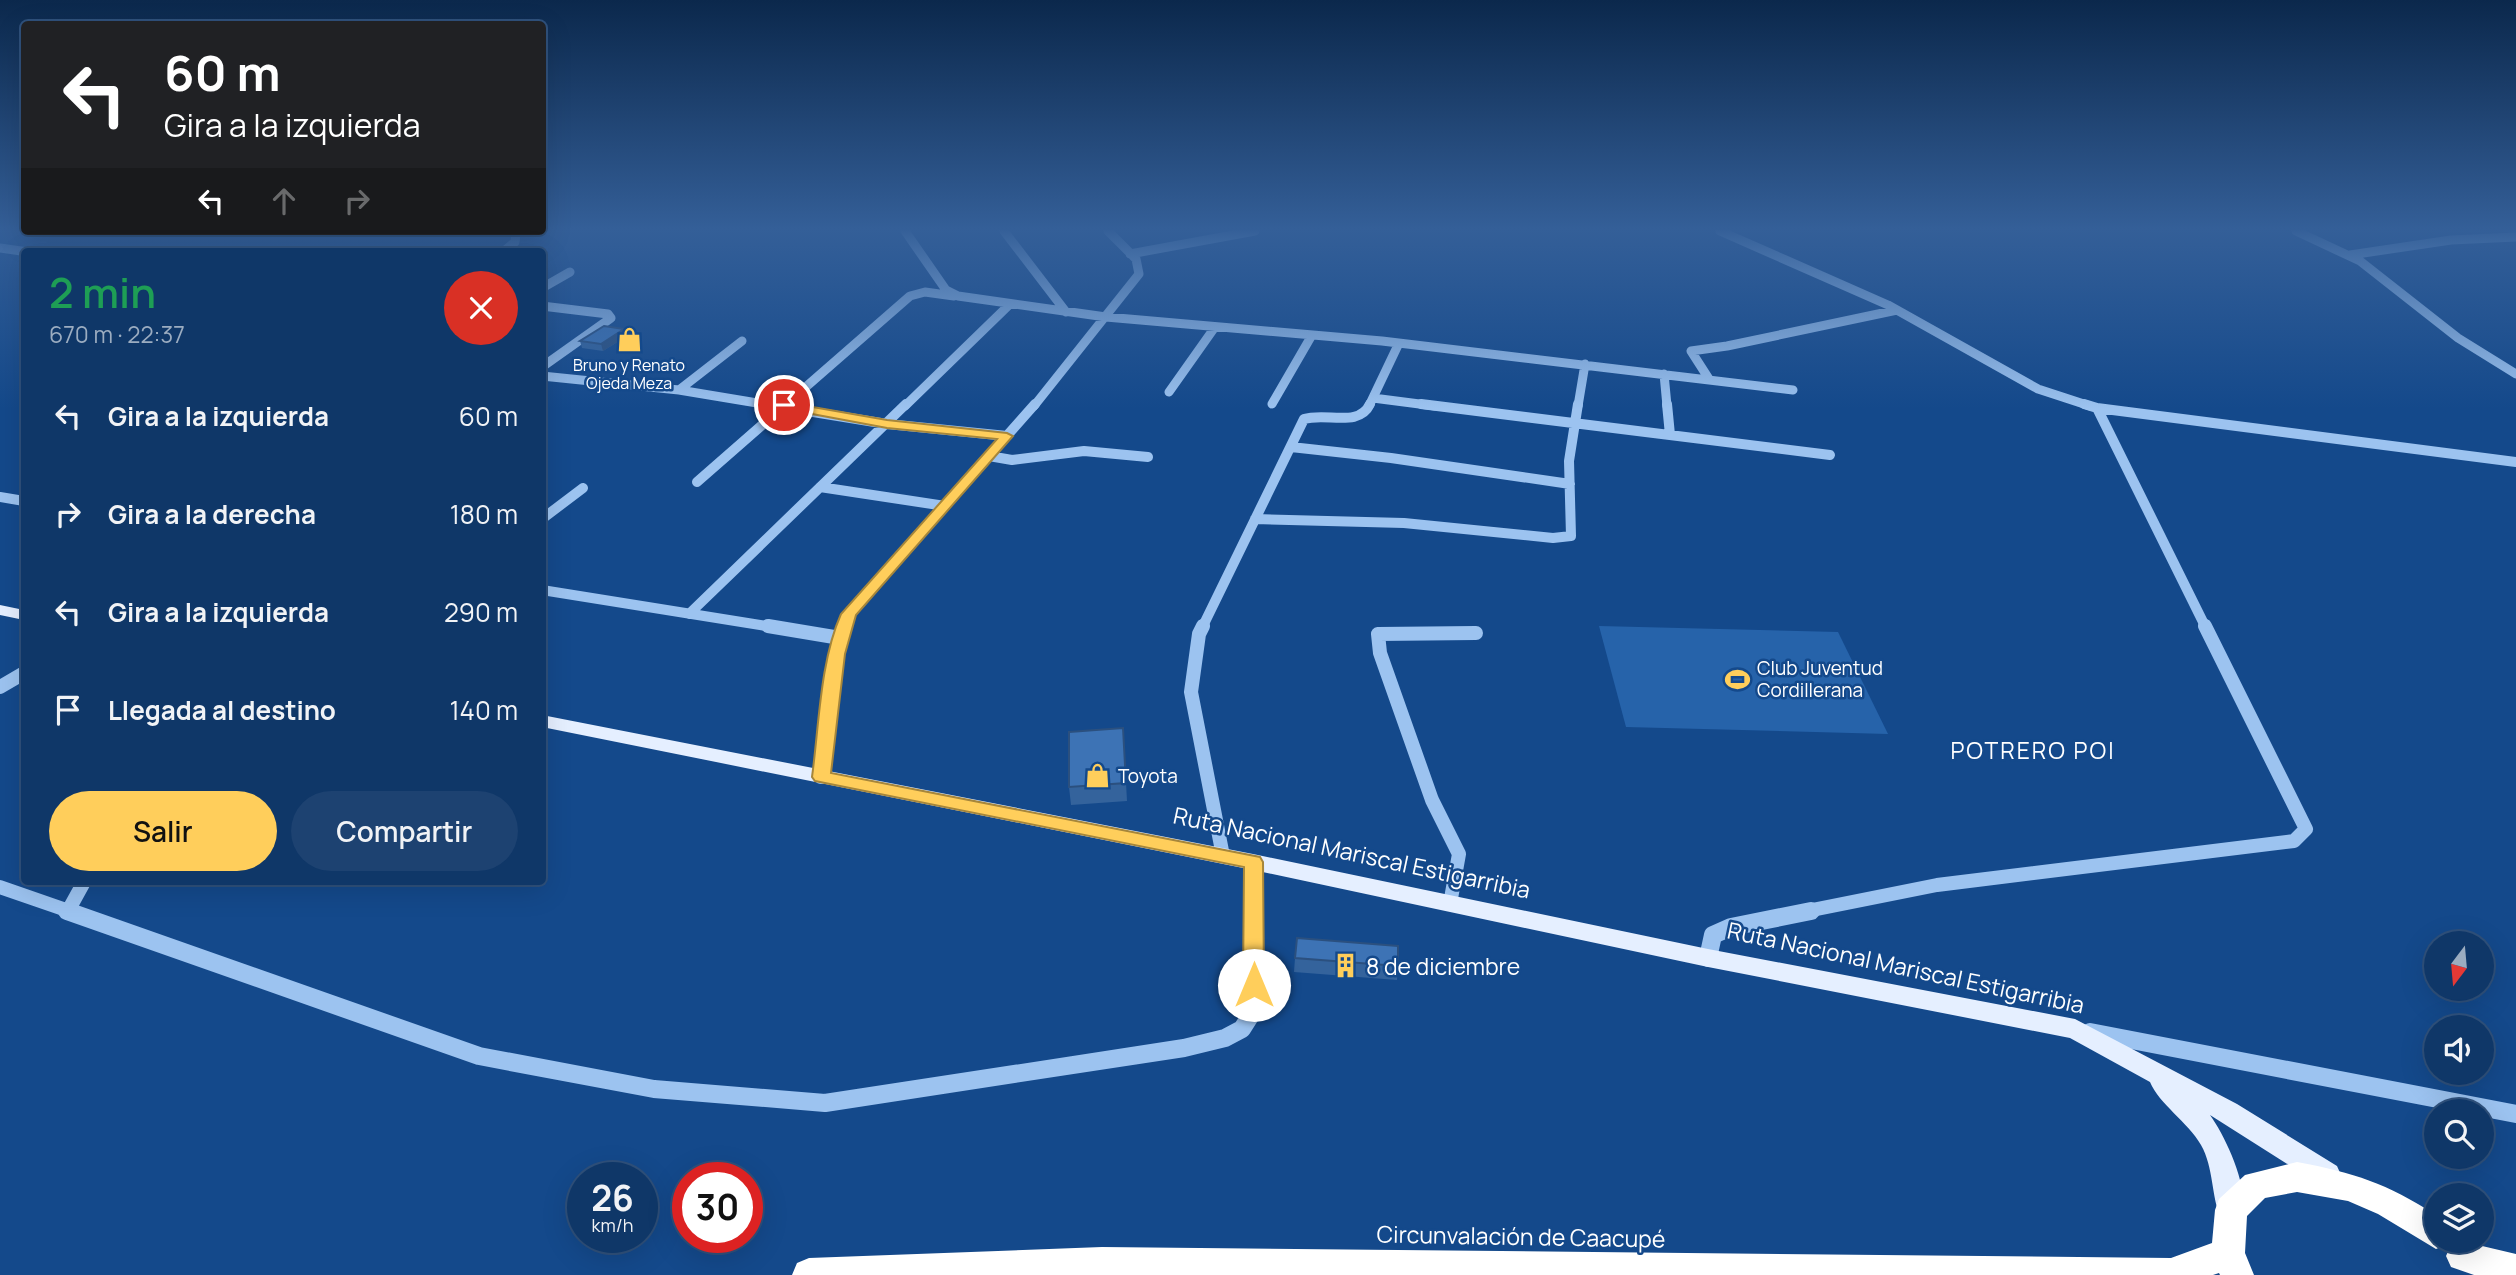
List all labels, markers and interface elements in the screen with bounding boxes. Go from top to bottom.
text: 60 m [164,39,281,106]
icon: left [49,49,140,140]
text: Gira a la izquierda [164,103,420,147]
icon: left [192,182,230,220]
icon: ahead [265,182,303,220]
icon: right [338,182,376,220]
text: 2 min [49,263,156,321]
button: close [444,271,518,345]
text: 670 m · 22:37 [49,318,185,350]
shop icon: Bruno y Renato Ojeda Meza [615,325,643,353]
place label: Bruno y Renato Ojeda Meza [573,354,685,394]
pin [754,375,814,435]
icon: arrive [765,386,803,424]
icon: left [49,397,87,435]
text: Gira a la izquierda [108,398,329,434]
text: 60 m [459,398,518,434]
icon: right [49,495,87,533]
text: Gira a la derecha [108,496,316,532]
text: 180 m [450,496,518,532]
icon: left [49,593,87,631]
text: Gira a la izquierda [108,594,329,630]
text: 290 m [444,594,518,630]
place label: Club Juventud Cordillerana [1757,655,1883,703]
sports icon: Club Juventud Cordillerana [1723,665,1751,693]
icon: arrive [49,691,87,729]
text: Llegada al destino [108,692,336,728]
text: 140 m [449,692,518,728]
district label: POTRERO POI [1950,734,2116,766]
shop icon: Toyota [1084,762,1112,790]
place label: Toyota [1118,763,1178,789]
button: Salir [49,791,277,871]
button: Compartir [291,791,518,871]
street label: Ruta Nacional Mariscal Estigarribia [1171,798,1533,906]
street label: Ruta Nacional Mariscal Estigarribia [1725,913,2087,1021]
north arrow [2424,931,2494,1001]
map controls [2424,931,2494,1253]
position arrow [1217,948,1291,1022]
place label: 8 de diciembre [1366,950,1520,982]
building icon: 8 de diciembre [1332,952,1360,980]
button: sound [2424,1015,2494,1085]
button: search [2424,1099,2494,1169]
speed limit sign: 30 [672,1162,763,1253]
text: 26 [591,1174,634,1222]
button: layers [2424,1183,2494,1253]
text: km/h [592,1213,633,1237]
street label: Circunvalación de Caacupé [1376,1217,1666,1255]

